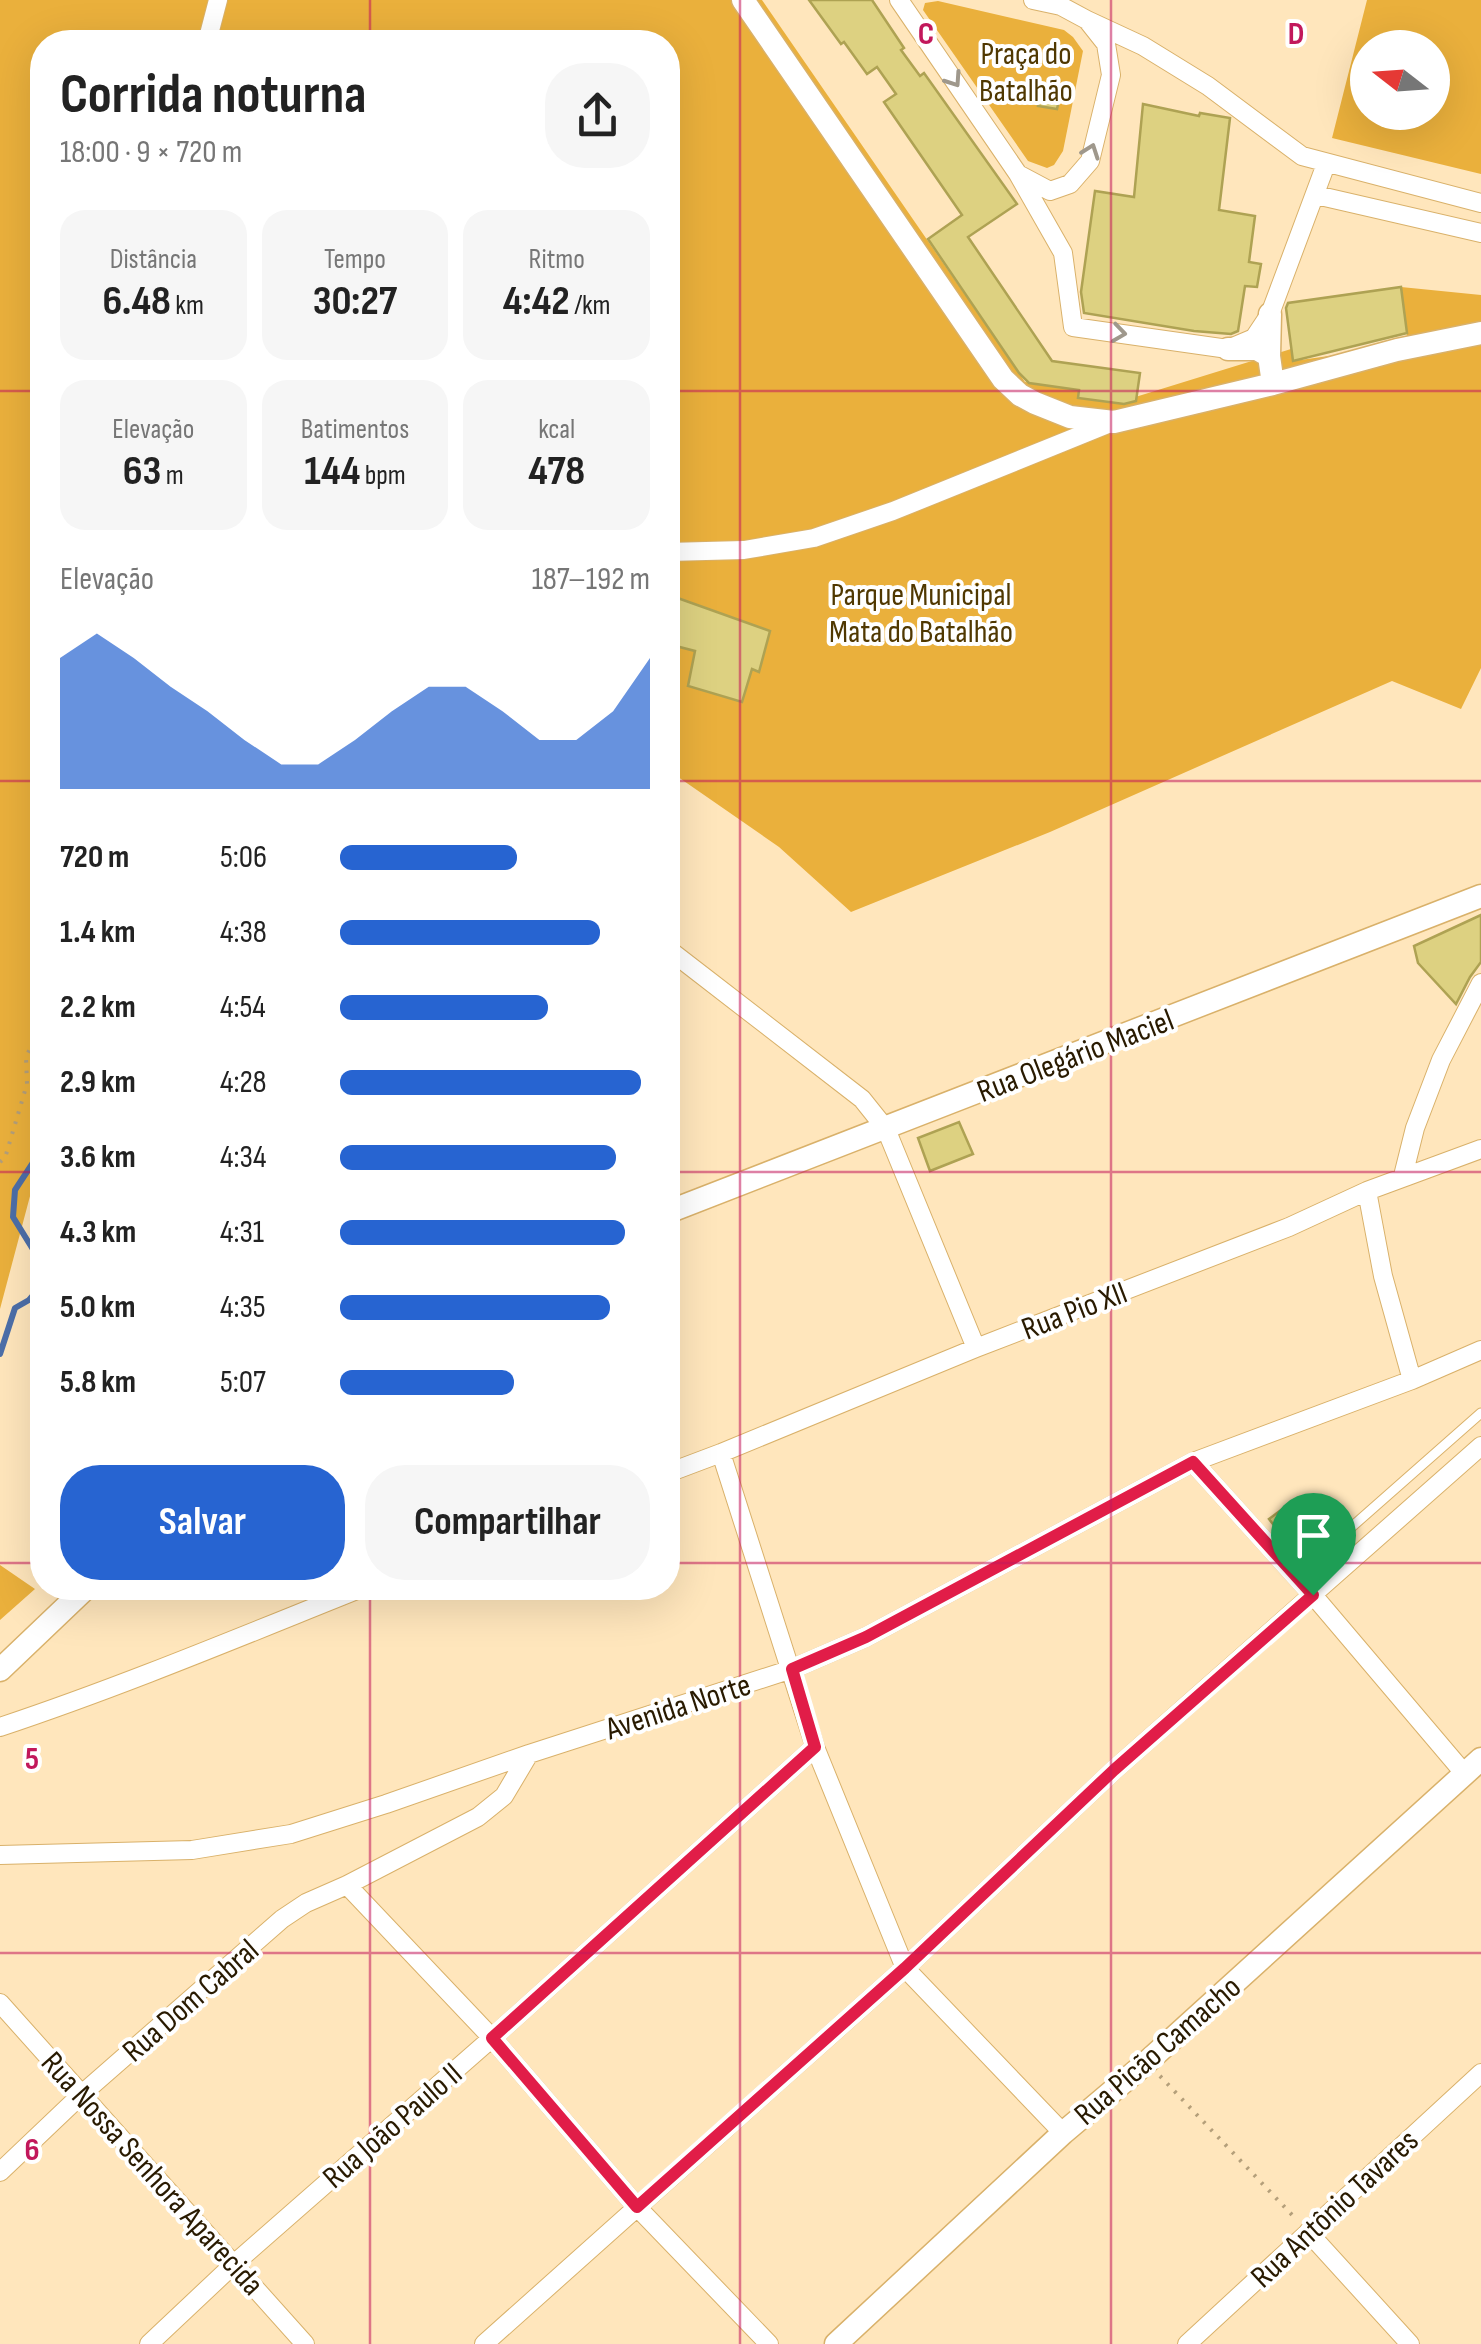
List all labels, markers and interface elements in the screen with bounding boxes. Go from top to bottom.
text: C [918,15,934,54]
text: D [1288,15,1304,54]
north arrow [1350,30,1450,130]
map controls [1350,30,1450,130]
park label: Praça do Batalhão [979,35,1073,111]
text: Corrida noturna [60,62,367,129]
button: share [545,63,650,168]
one-way arrow [942,69,960,88]
text: 18:00 · 9 × 720 m [60,133,242,172]
one-way arrow [1079,143,1099,161]
text: Distância [110,243,197,276]
text: Tempo [324,243,386,276]
text: Ritmo [529,243,585,276]
text: 6.48 [103,276,171,327]
text: 30:27 [313,276,397,327]
text: 4:42 [503,276,570,327]
text: km [171,289,204,322]
text: /km [570,289,611,322]
one-way arrow [1110,322,1127,343]
text: Elevação [112,413,194,446]
text: Batimentos [301,413,409,446]
text: kcal [538,413,575,446]
text: 63 [123,446,161,497]
text: 144 [304,446,360,497]
text: 478 [528,446,585,497]
text: m [161,459,184,492]
text: bpm [360,459,406,492]
text: Elevação [60,560,154,599]
text: 187–192 m [532,560,650,599]
park label: Parque Municipal Mata do Batalhão [829,576,1013,652]
text: 720 m [60,838,129,877]
text: 5:06 [220,838,267,877]
text: 1.4 km [60,913,135,952]
text: 4:38 [220,913,267,952]
text: 2.2 km [60,988,136,1027]
text: 4:54 [220,988,266,1027]
street label: Rua Olegário Maciel [972,1001,1179,1112]
text: 2.9 km [60,1063,136,1102]
text: 4:28 [220,1063,267,1102]
text: 3.6 km [60,1138,136,1177]
text: 4:34 [220,1138,266,1177]
text: 4.3 km [60,1213,136,1252]
text: 4:31 [220,1213,264,1252]
street label: Rua Pio XII [1016,1274,1133,1349]
text: 5.0 km [60,1288,136,1327]
text: 4:35 [220,1288,266,1327]
text: 5.8 km [60,1363,136,1402]
text: 5:07 [220,1363,266,1402]
button: Salvar [60,1465,345,1580]
button: Compartilhar [365,1465,650,1580]
pin [1271,1493,1356,1596]
icon: arrive [1286,1508,1341,1563]
street label: Avenida Norte [600,1666,756,1749]
text: 5 [25,1740,39,1779]
street label: Rua Dom Cabral [115,1931,267,2071]
street label: Rua Picão Camacho [1067,1968,1249,2134]
street label: Rua Nossa Senhora Aparecida [32,2044,271,2304]
street label: Rua João Paulo II [315,2055,471,2197]
street label: Rua Antônio Tavares [1243,2122,1427,2297]
text: 6 [24,2131,40,2170]

